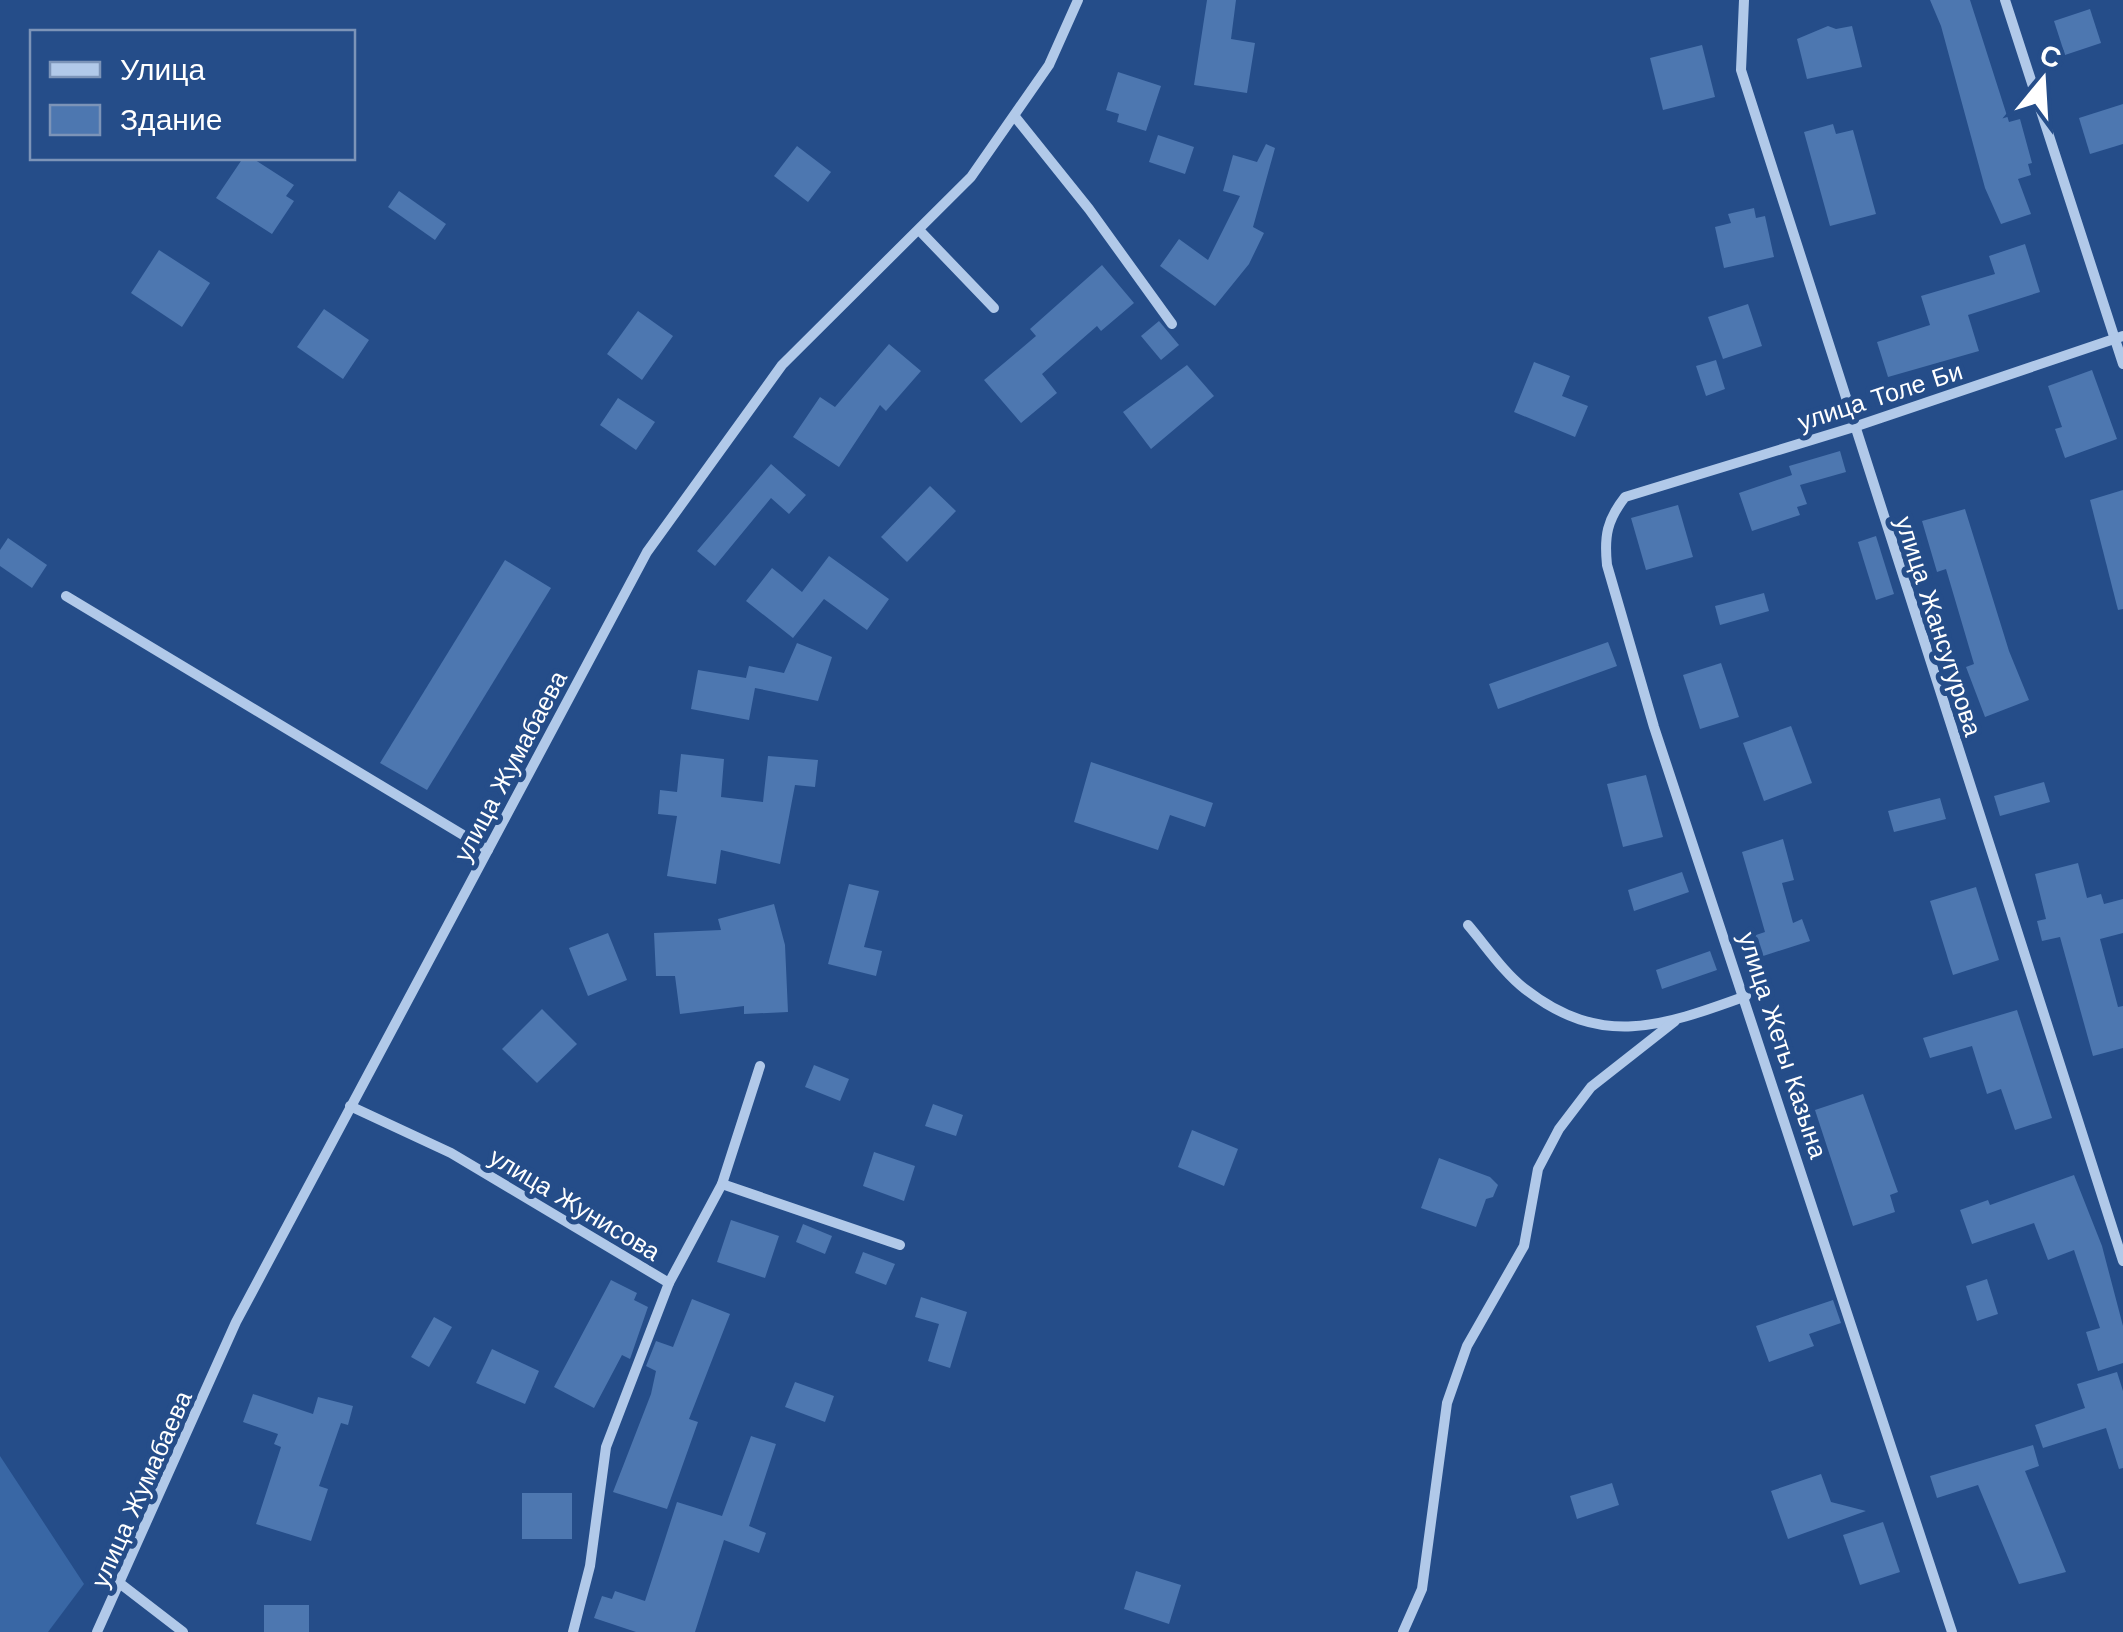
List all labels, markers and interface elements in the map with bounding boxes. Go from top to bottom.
legend [30,30,355,160]
north arrow [1993,30,2093,130]
text: С [2036,38,2065,76]
text: Улица [120,52,205,87]
text: Здание [120,102,222,137]
street label: улица Толе Би [1794,356,1966,437]
street label: улица Жансугурова [1889,513,1988,740]
street label: улица Жумабаева [448,666,573,867]
street label: улица Жеты Казына [1732,928,1833,1162]
street label: улица Жунисова [484,1142,665,1267]
street label: улица Жумабаева [85,1386,198,1592]

